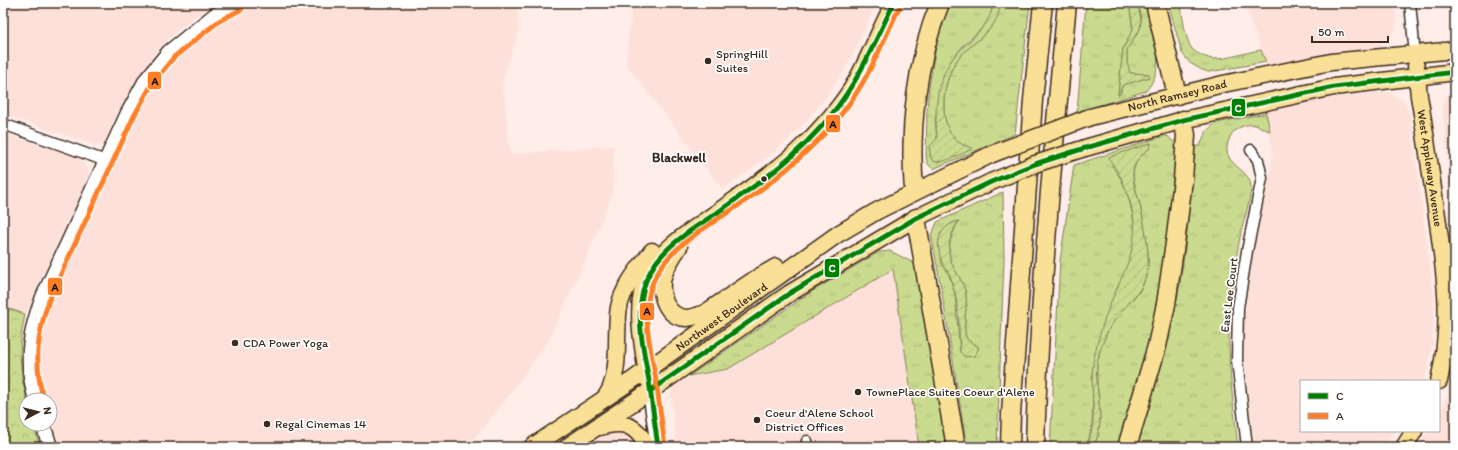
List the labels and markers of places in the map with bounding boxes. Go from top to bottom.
place label: SpringHill Suites [716,47,768,75]
marker: SpringHill Suites [703,56,713,66]
unlabelled marker [759,174,769,184]
place label: CDA Power Yoga [243,336,329,350]
marker: CDA Power Yoga [230,338,240,348]
place label: TownePlace Suites Coeur d'Alene [866,385,1035,399]
marker: TownePlace Suites Coeur d'Alene [853,387,863,397]
place label: Coeur d'Alene School District Offices [765,406,874,434]
marker: Coeur d'Alene School District Offices [752,415,762,425]
place label: Regal Cinemas 14 [275,417,366,431]
marker: Regal Cinemas 14 [262,419,272,429]

